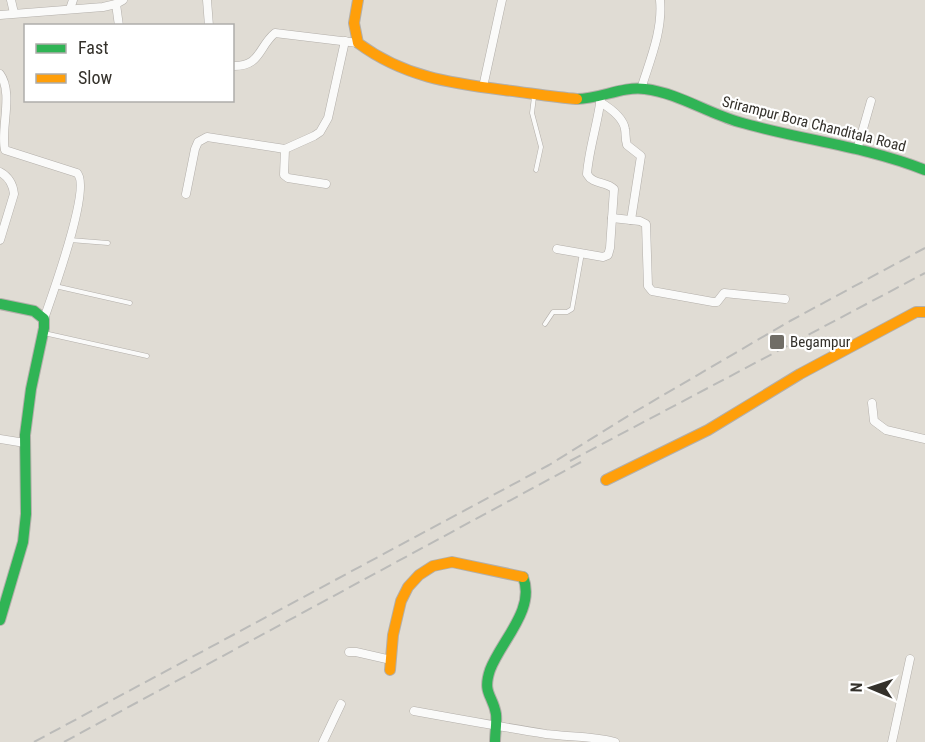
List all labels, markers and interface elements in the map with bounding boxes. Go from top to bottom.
legend [24,24,234,102]
text: Fast [78,37,109,58]
text: Slow [78,67,113,88]
street label: Srirampur Bora Chanditala Road [720,92,908,156]
marker: Begampur [768,333,786,351]
place label: Begampur [790,333,851,351]
north arrow [841,658,901,718]
text: N [847,682,866,693]

